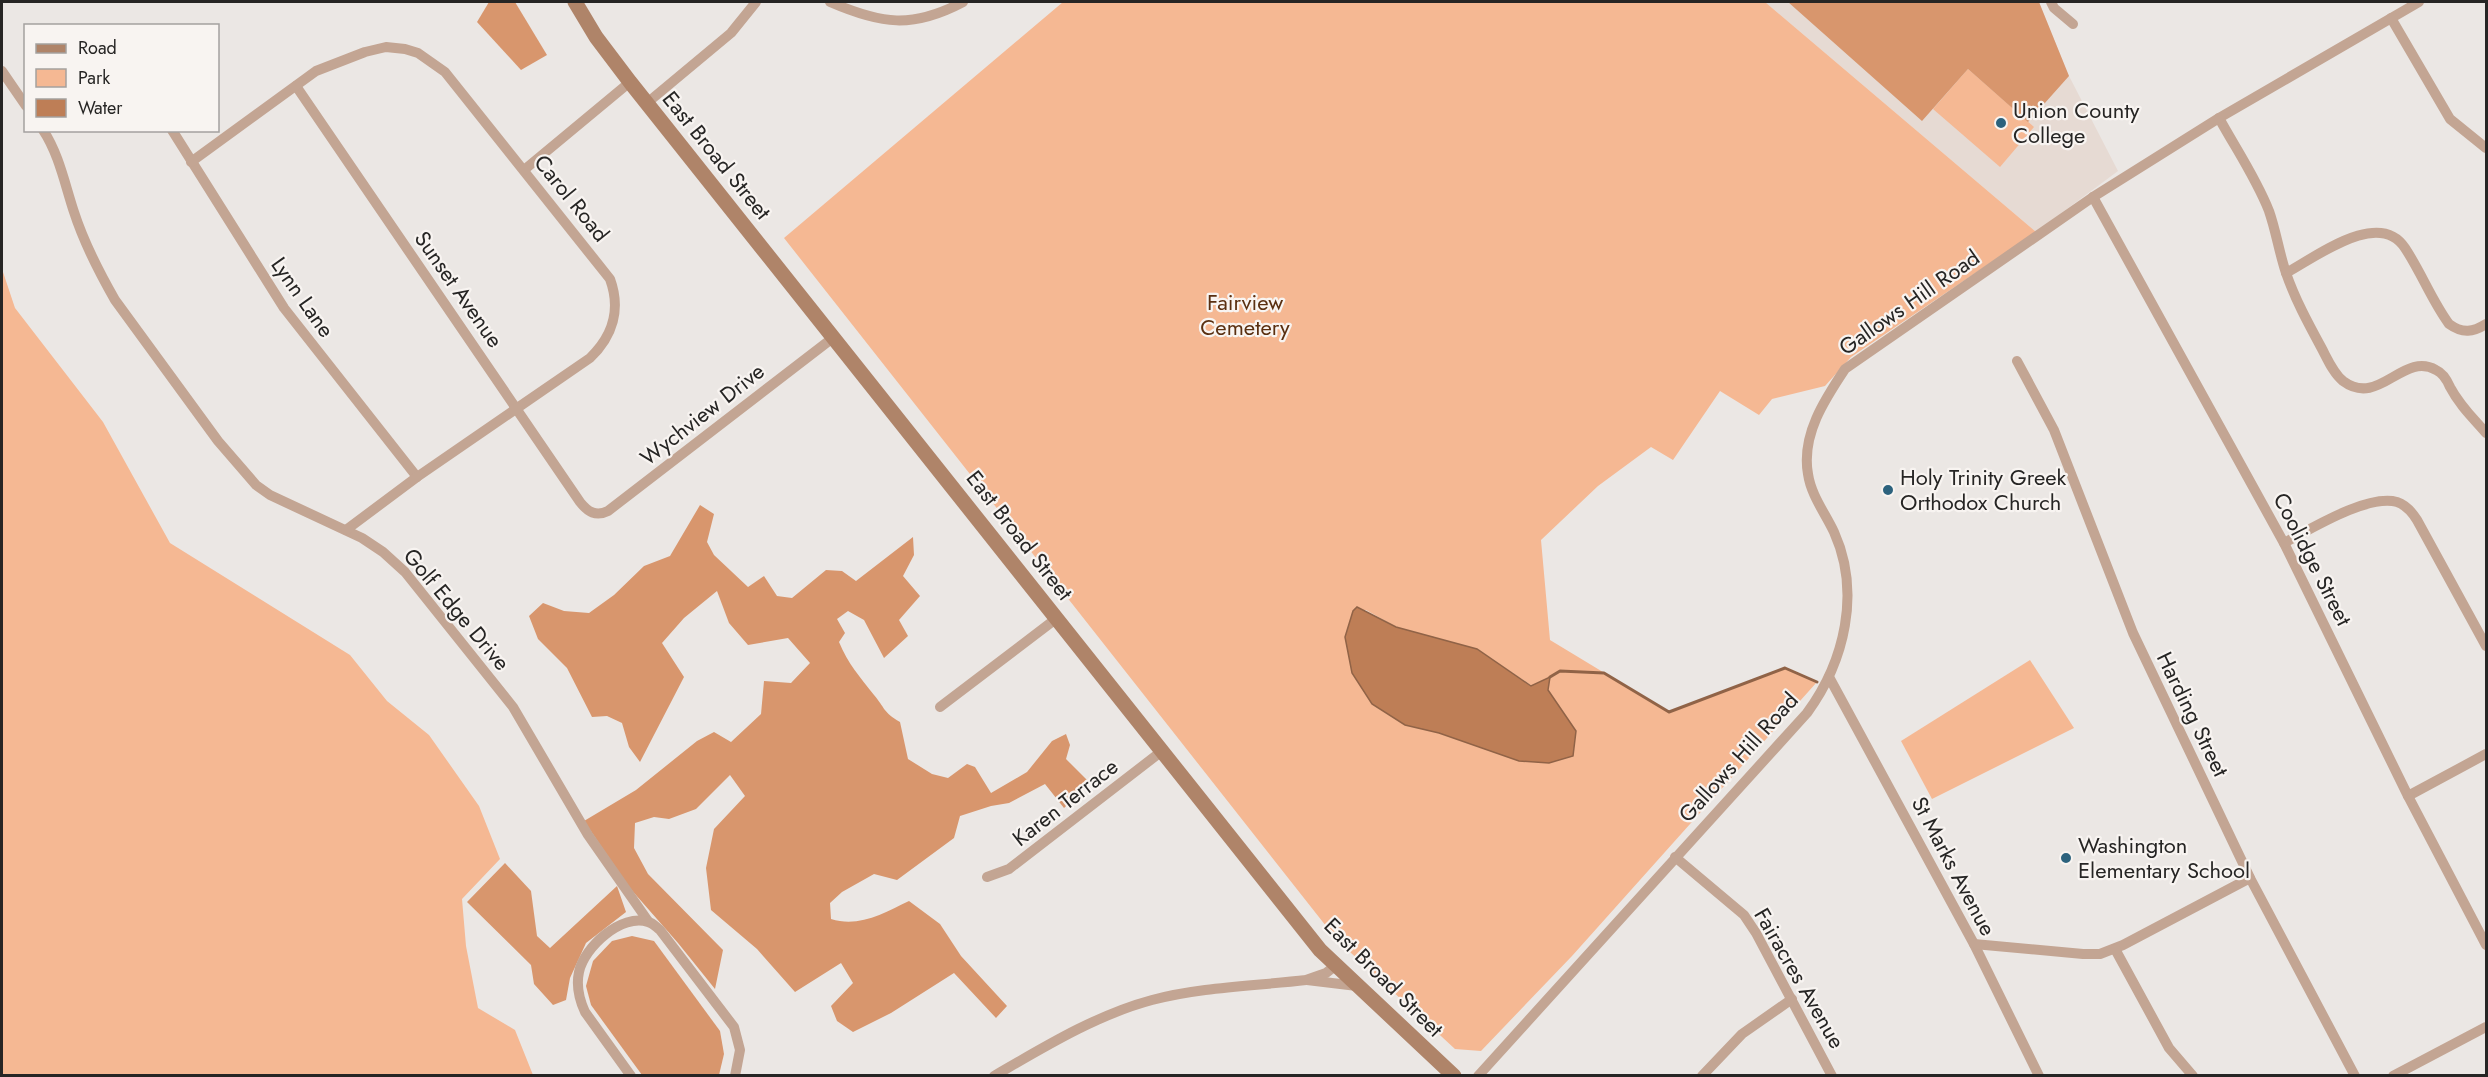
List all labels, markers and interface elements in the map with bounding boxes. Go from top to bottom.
legend [24,24,219,132]
text: Road [78,35,117,61]
text: Park [78,65,110,91]
street label: East Broad Street [655,84,779,227]
place label: Union County College [2013,94,2140,151]
text: Water [78,95,123,121]
marker: Union County College [1994,116,2008,130]
street label: Carol Road [527,148,617,248]
street label: Sunset Avenue [407,224,511,354]
street label: Gallows Hill Road [1832,241,1986,363]
street label: Lynn Lane [264,250,342,344]
park label: Fairview Cemetery [1200,286,1290,343]
street label: Wychview Drive [633,355,771,473]
place label: Holy Trinity Greek Orthodox Church [1900,461,2067,518]
street label: East Broad Street [959,463,1081,607]
marker: Holy Trinity Greek Orthodox Church [1881,483,1895,497]
street label: Coolidge Street [2266,487,2361,632]
street label: Golf Edge Drive [396,541,518,677]
street label: Harding Street [2149,646,2237,782]
street label: Gallows Hill Road [1671,685,1805,829]
street label: Karen Terrace [1005,750,1125,854]
street label: St Marks Avenue [1904,791,2004,941]
place label: Washington Elementary School [2078,829,2250,886]
marker: Washington Elementary School [2059,851,2073,865]
street label: Fairacres Avenue [1747,902,1853,1054]
street label: East Broad Street [1317,910,1451,1044]

